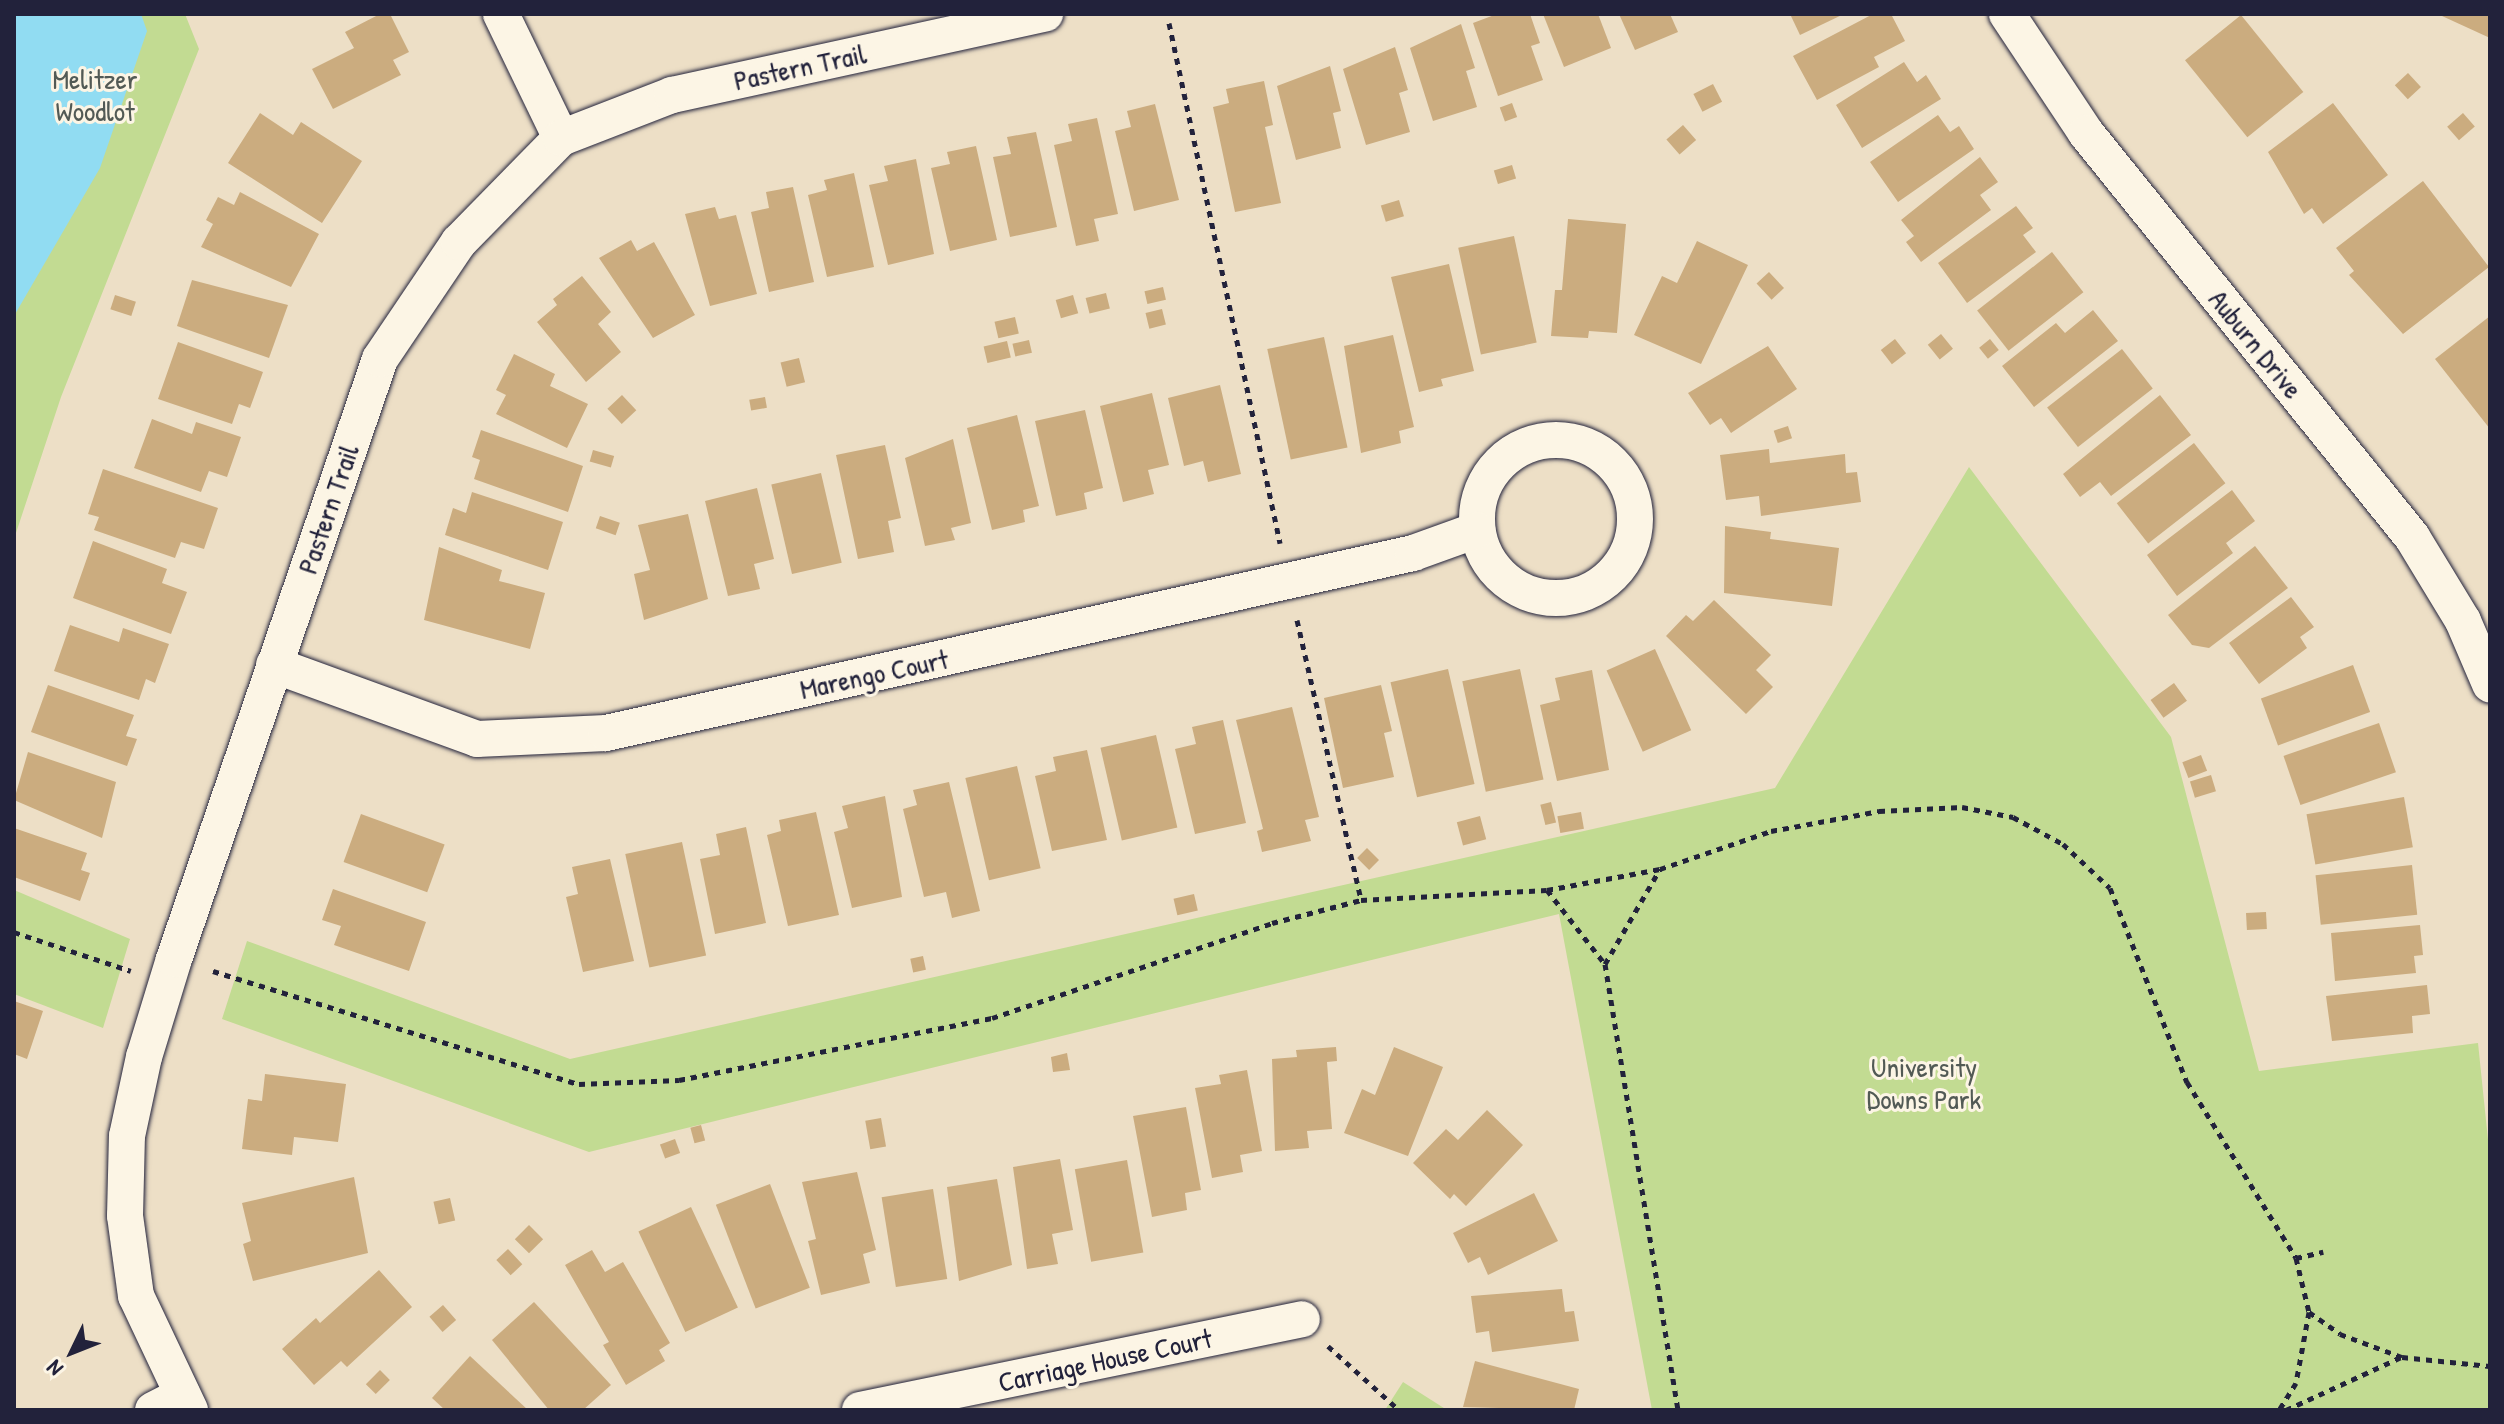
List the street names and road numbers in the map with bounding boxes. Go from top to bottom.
street label: Pastern Trail [731,37,869,97]
street label: Auburn Drive [2202,283,2310,405]
street label: Pastern Trail [290,440,366,578]
street label: Marengo Court [797,642,951,706]
street label: Carriage House Court [995,1321,1215,1399]

